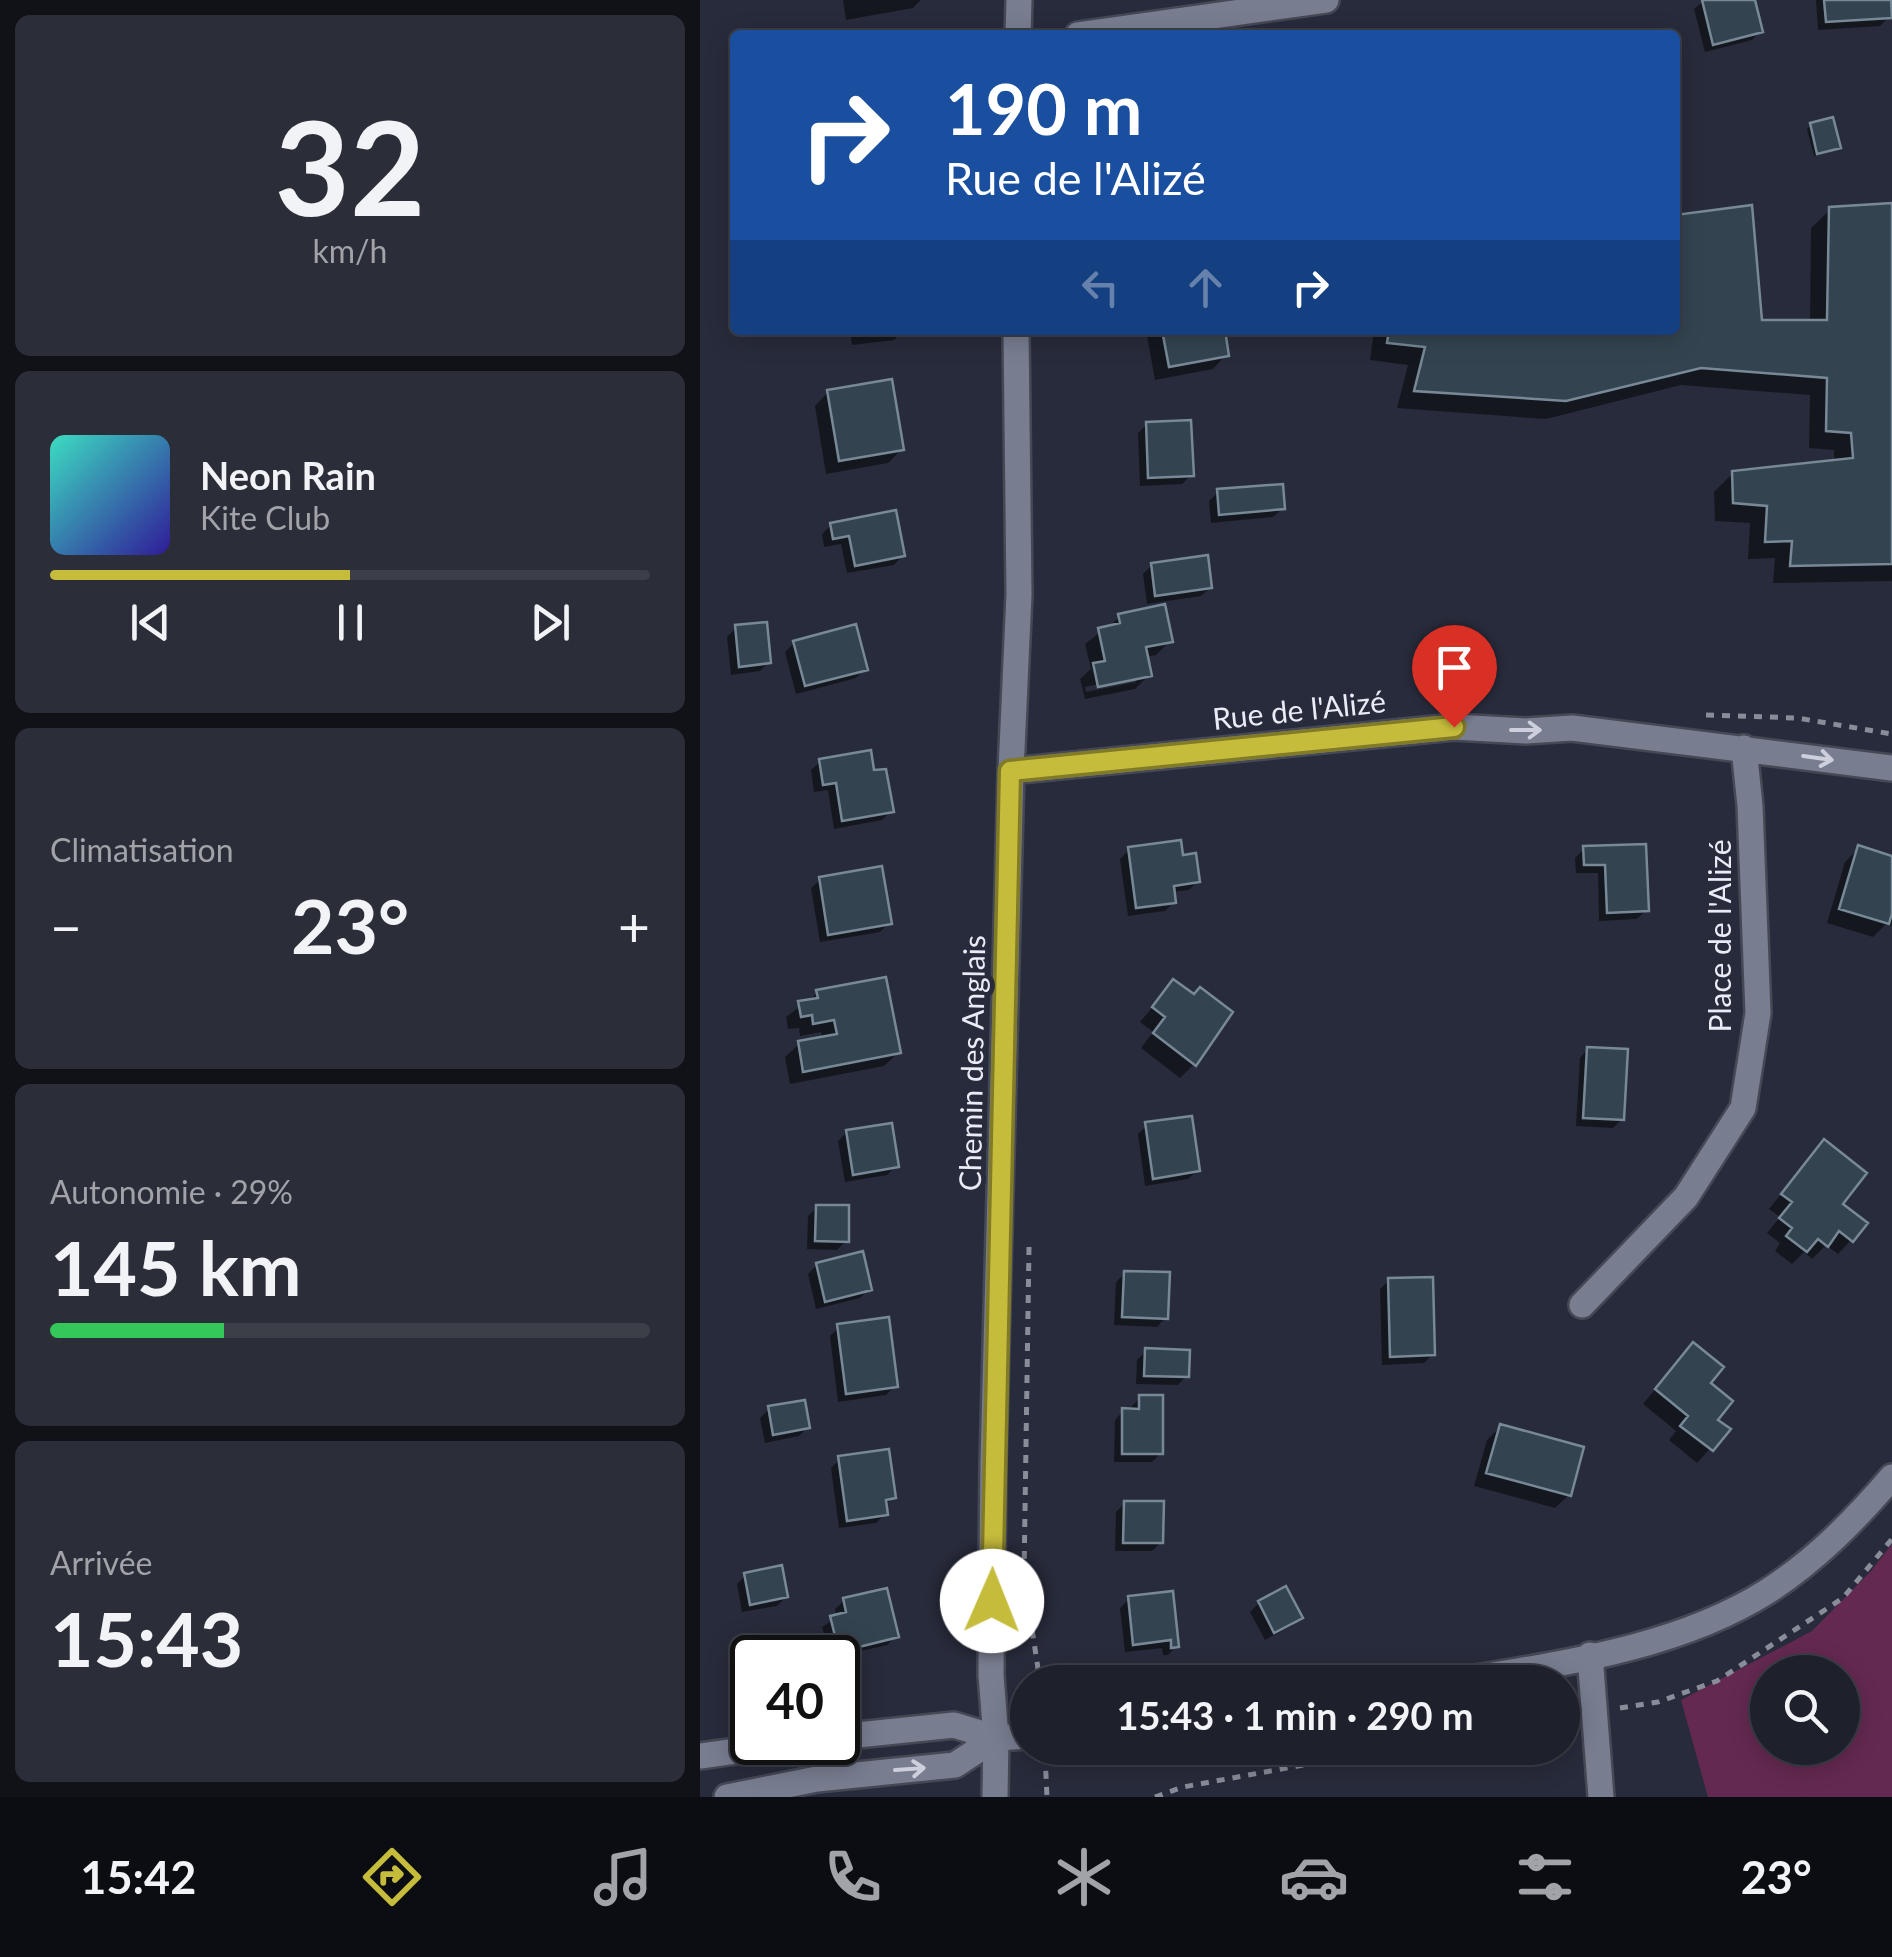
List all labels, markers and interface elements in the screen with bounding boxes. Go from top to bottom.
text: 190 m [945,66,1142,150]
icon: right [780,70,910,200]
text: 32 [275,88,425,244]
text: Rue de l'Alizé [945,151,1206,205]
text: km/h [313,231,387,270]
icon: left [1073,260,1128,315]
icon: ahead [1178,260,1233,315]
icon: right [1283,260,1338,315]
text: Neon Rain [200,452,376,498]
text: Kite Club [200,498,330,537]
icon: previous [123,595,178,650]
icon: pause [323,595,378,650]
icon: next [523,595,578,650]
pin [1412,625,1497,728]
icon: arrive [1427,640,1482,695]
street label: Rue de l'Alizé [1211,682,1387,736]
one-way arrow [1508,720,1541,740]
one-way arrow [1801,749,1834,768]
text: Climatisation [50,830,234,869]
street label: Place de l'Alizé [1701,840,1737,1032]
text: 23° [291,880,409,970]
text: − [50,893,82,959]
text: + [618,893,650,959]
street label: Chemin des Anglais [951,935,991,1191]
text: Autonomie · 29% [50,1172,293,1211]
text: 145 km [50,1222,302,1312]
text: Arrivée [50,1543,152,1582]
position arrow [940,1549,1044,1653]
text: 15:43 [50,1593,243,1683]
speed limit sign: 40 [730,1635,860,1765]
map controls [1750,1655,1860,1765]
button: search [1750,1655,1860,1765]
text: 15:43 · 1 min · 290 m [1116,1692,1474,1738]
one-way arrow [894,1759,926,1778]
icon: directions [357,1842,427,1912]
icon: music [588,1842,658,1912]
icon: phone [818,1842,888,1912]
icon: climate [1049,1842,1119,1912]
icon: car [1279,1842,1349,1912]
icon: filters [1510,1842,1580,1912]
text: 15:42 [80,1850,196,1904]
text: 23° [1741,1850,1812,1904]

